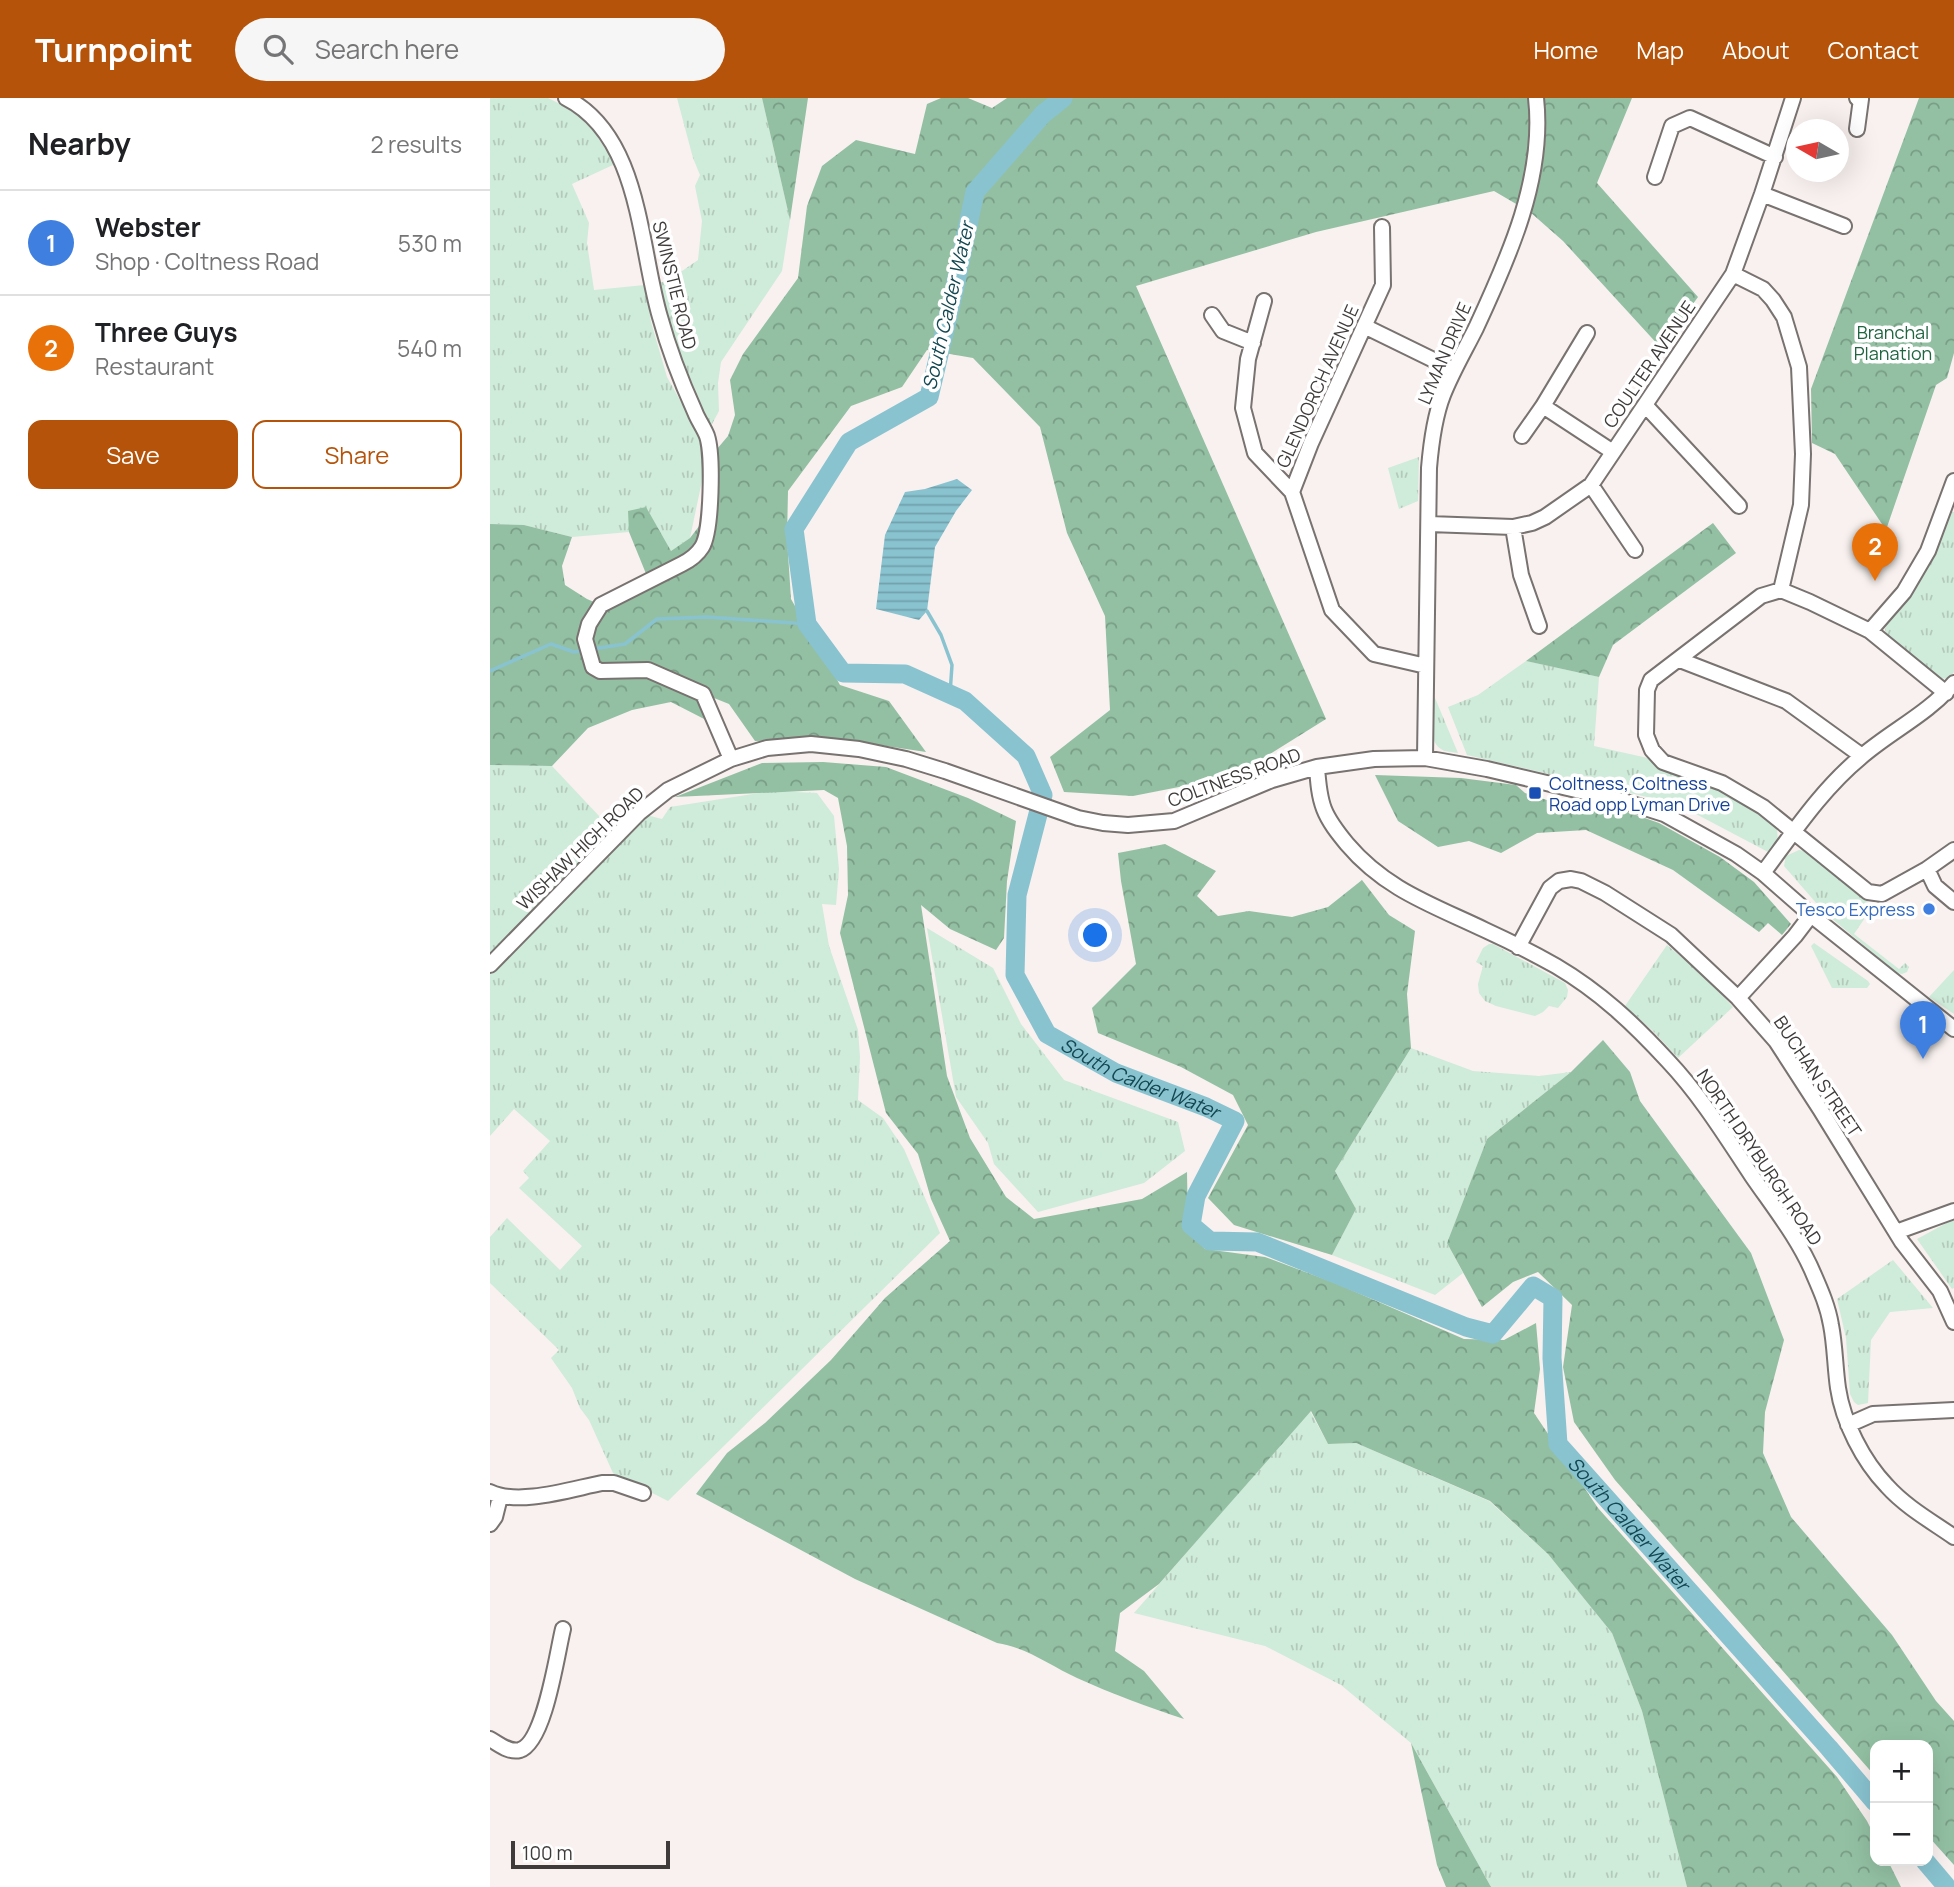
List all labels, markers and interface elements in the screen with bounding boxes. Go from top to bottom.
search box [235,18,725,81]
text: Turnpoint [35,27,193,72]
icon: search [259,30,297,68]
text: Search here [315,31,459,67]
text: Home [1533,33,1598,66]
text: Map [1636,33,1684,66]
text: About [1722,33,1790,66]
text: Contact [1828,33,1919,66]
north arrow [1786,119,1849,182]
text: Nearby [28,123,131,164]
text: 2 results [370,128,462,160]
text: Webster [95,209,201,245]
street label: SWINSTIE ROAD [647,218,703,352]
water label: South Calder Water [916,218,980,392]
text: 1 [46,227,56,259]
text: 530 m [398,227,462,259]
text: Shop · Coltness Road [95,245,319,277]
street label: COULTER AVENUE [1598,296,1700,432]
street label: LYMAN DRIVE [1412,298,1476,408]
street label: GLENDORCH AVENUE [1270,301,1364,471]
text: Three Guys [95,314,238,350]
park label: Branchal Planation [1854,320,1932,365]
text: 2 [44,332,58,364]
text: 540 m [397,332,462,364]
text: Restaurant [95,350,214,382]
button: Save [28,420,238,489]
button: Share [252,420,462,489]
pin: 2 [1852,523,1898,581]
street label: COLTNESS ROAD [1164,742,1304,812]
place label: Coltness, Coltness Road opp Lyman Drive [1549,771,1730,816]
street label: WISHAW HIGH ROAD [511,781,649,915]
marker: Coltness, Coltness Road opp Lyman Drive [1527,785,1543,801]
place label: Tesco Express [1796,897,1915,921]
marker: Tesco Express [1921,901,1937,917]
your location [1078,918,1112,952]
pin: 1 [1900,1001,1946,1059]
street label: BUCHAN STREET [1769,1011,1867,1141]
water label: South Calder Water [1056,1031,1226,1126]
street label: NORTH DRYBURGH ROAD [1692,1064,1828,1250]
water label: South Calder Water [1562,1451,1697,1598]
map controls [1870,1740,1933,1866]
button: + [1870,1740,1933,1803]
button: − [1870,1803,1933,1866]
scale bar [511,1838,670,1870]
text: 100 m [522,1840,573,1866]

